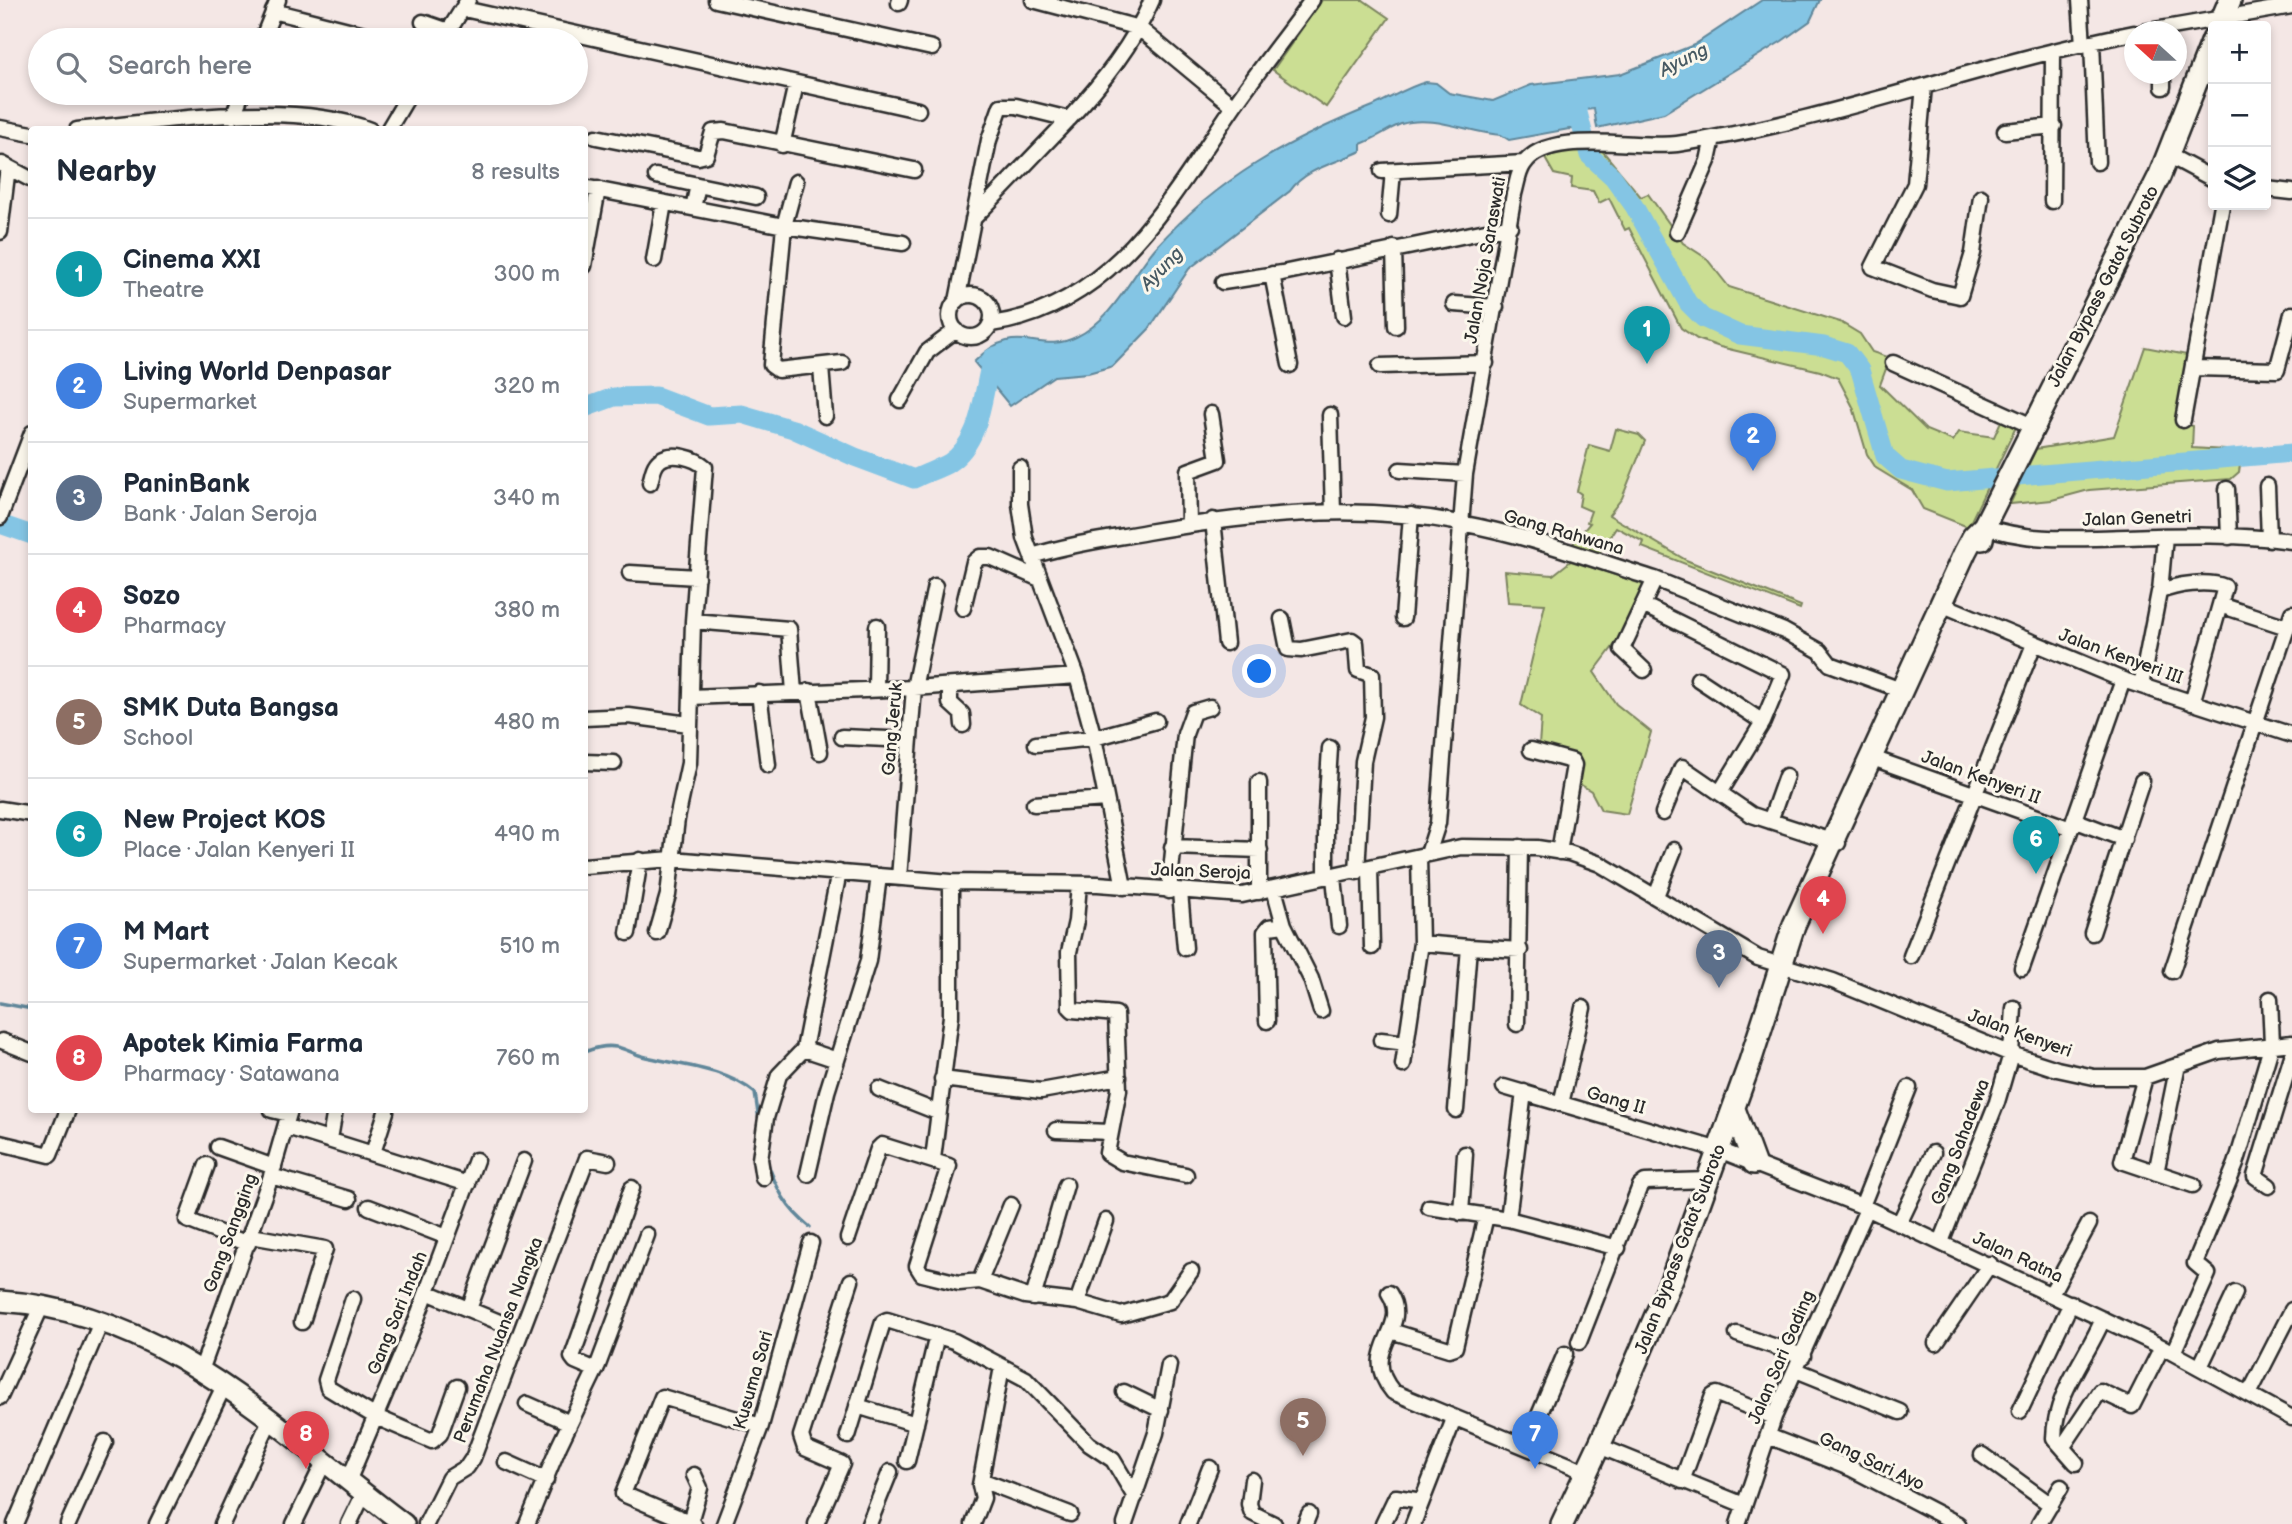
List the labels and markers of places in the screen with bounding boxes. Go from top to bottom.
pin: 1 [1624,306,1670,364]
pin: 2 [1730,413,1776,471]
pin: 6 [2013,816,2059,874]
pin: 4 [1800,876,1846,934]
pin: 3 [1696,930,1742,988]
pin: 5 [1280,1398,1326,1456]
pin: 8 [283,1411,329,1469]
pin: 7 [1512,1411,1558,1469]

